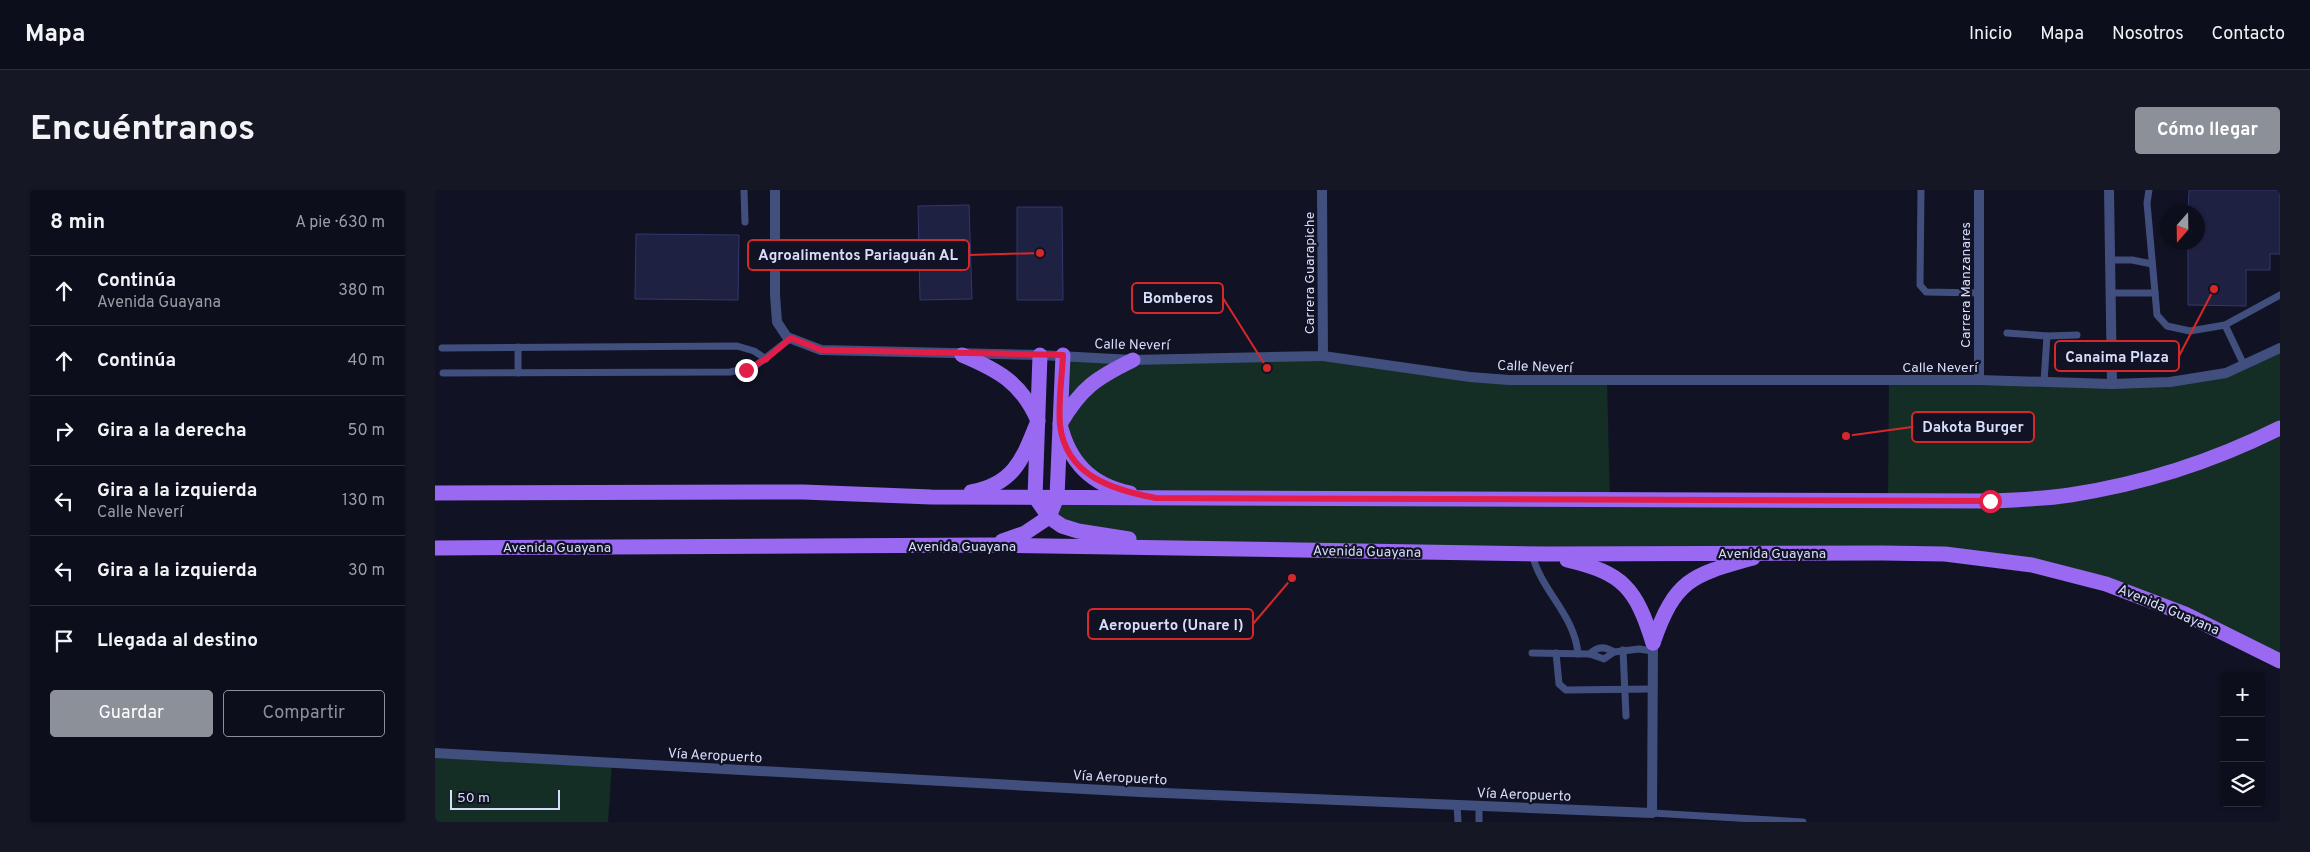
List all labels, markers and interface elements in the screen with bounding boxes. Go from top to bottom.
text: Mapa [25,20,85,50]
text: Inicio [1969,23,2012,46]
text: Mapa [2040,23,2084,46]
text: Nosotros [2112,23,2184,46]
text: Contacto [2212,23,2285,46]
button: Cómo llegar [2135,107,2280,154]
text: Encuéntranos [30,108,255,152]
north arrow [2160,205,2205,250]
text: 8 min [50,209,105,236]
street label: Carrera Guarapiche [1302,212,1319,334]
text: A pie · 630 m [295,213,385,233]
street label: Carrera Manzanares [1958,222,1975,348]
callout: Agroalimentos Pariaguán AL [748,240,969,270]
text: Agroalimentos Pariaguán AL [758,247,958,266]
text: Continúa [97,269,176,293]
icon: ahead [50,277,78,305]
text: 380 m [338,281,385,301]
callout: Bomberos [1132,283,1223,313]
text: Bomberos [1143,290,1213,309]
text: Avenida Guayana [97,293,221,313]
street label: Calle Neverí [1094,336,1171,355]
callout: Canaima Plaza [2055,341,2179,371]
icon: ahead [50,347,78,375]
text: Continúa [97,349,176,373]
text: Canaima Plaza [2065,349,2169,368]
text: 40 m [347,351,385,371]
street label: Calle Neverí [1497,358,1574,377]
route end [735,359,758,382]
street label: Calle Neverí [1902,360,1979,377]
callout: Dakota Burger [1912,412,2034,442]
icon: right [50,417,78,445]
text: Gira a la derecha [97,419,247,443]
text: Dakota Burger [1922,419,2024,438]
text: 50 m [348,421,385,441]
text: Gira a la izquierda [97,479,257,503]
icon: left [50,487,78,515]
route start [1979,490,2002,513]
text: 130 m [342,491,385,511]
text: Calle Neverí [97,503,183,523]
street label: Avenida Guayana [908,539,1016,556]
street label: Avenida Guayana [503,540,611,557]
street label: Avenida Guayana [1313,543,1421,562]
street label: Avenida Guayana [1718,546,1826,563]
icon: left [50,557,78,585]
text: Gira a la izquierda [97,559,257,583]
text: 30 m [348,561,385,581]
street label: Avenida Guayana [2115,581,2222,639]
callout: Aeropuerto (Unare I) [1088,609,1253,639]
text: Aeropuerto (Unare I) [1098,617,1244,636]
icon: arrive [50,627,78,655]
text: Llegada al destino [97,629,258,653]
map controls [2220,672,2265,807]
button: + [2220,672,2265,717]
button: Guardar [50,690,213,737]
button: Compartir [223,690,385,737]
button: − [2220,717,2265,762]
street label: Vía Aeropuerto [667,746,763,767]
button: layers [2220,762,2265,807]
street label: Vía Aeropuerto [1072,768,1168,789]
street label: Vía Aeropuerto [1476,785,1572,806]
scale bar [450,787,560,810]
text: 50 m [457,790,490,807]

